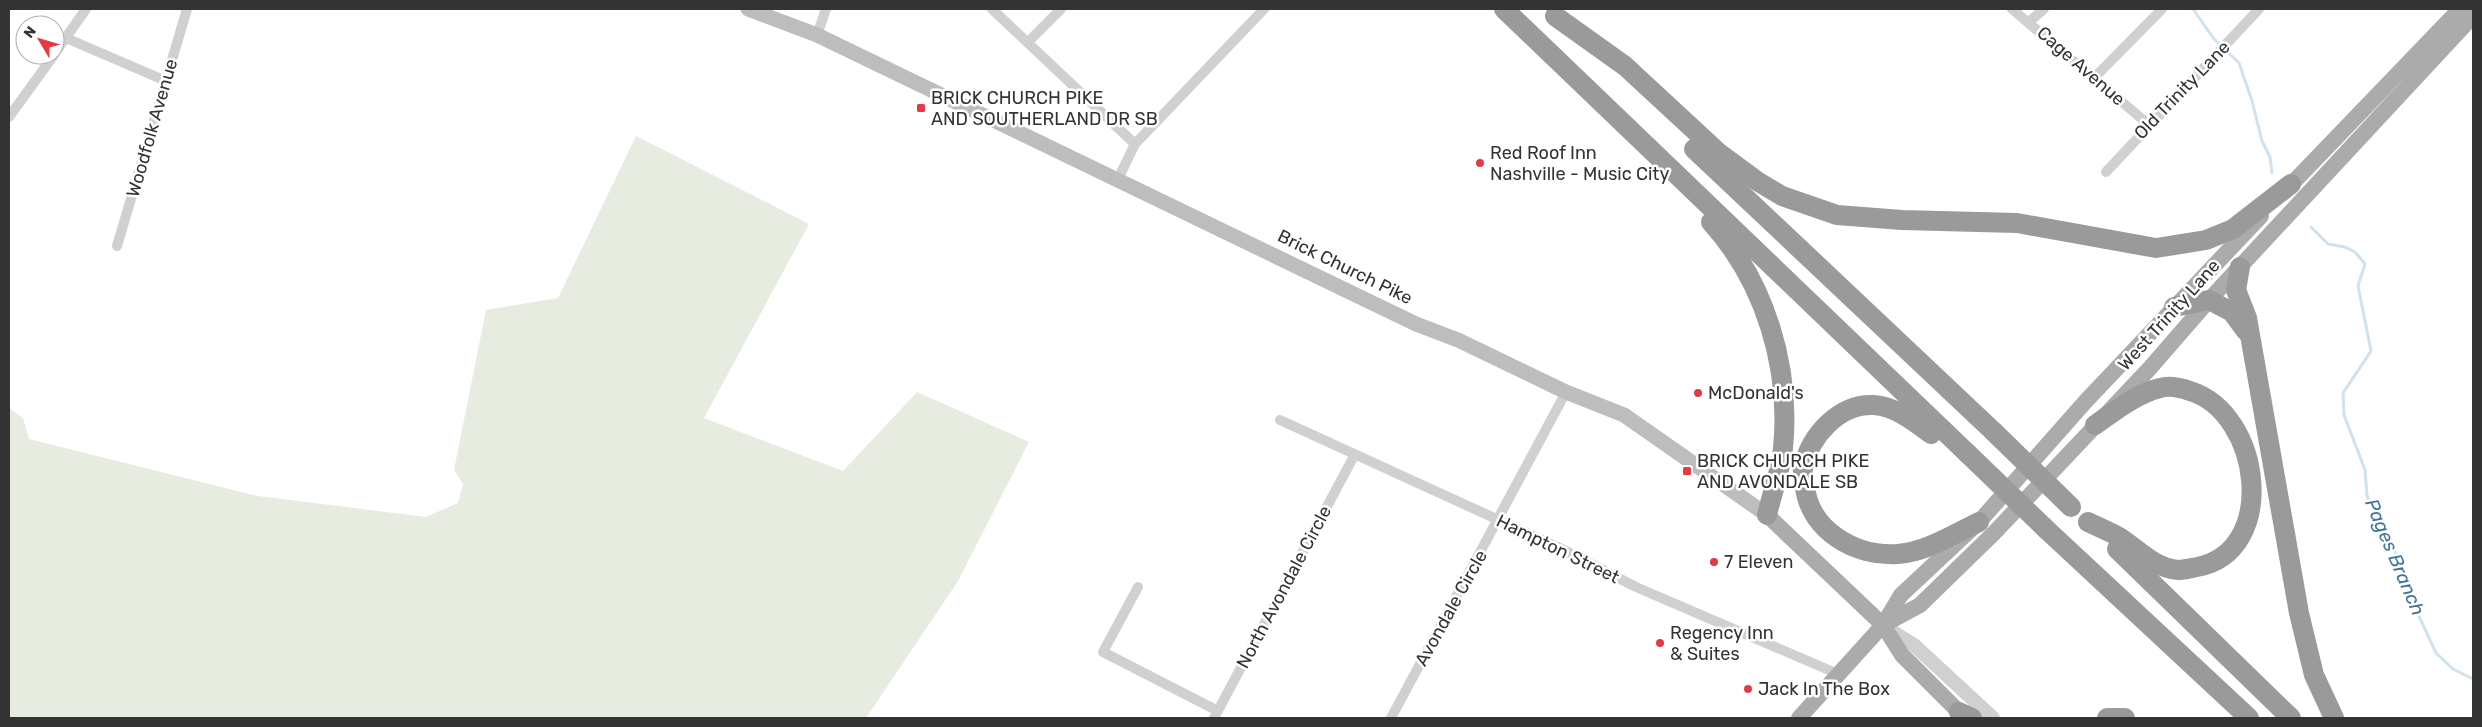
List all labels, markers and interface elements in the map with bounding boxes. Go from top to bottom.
north arrow [15,15,65,65]
street label: Cage Avenue [2032,22,2130,110]
text: N [20,23,40,42]
street label: Old Trinity Lane [2129,36,2235,144]
street label: Woodfolk Avenue [122,56,182,200]
place label: BRICK CHURCH PIKE AND SOUTHERLAND DR SB [931,87,1158,130]
marker: BRICK CHURCH PIKE AND SOUTHERLAND DR SB [915,102,927,114]
place label: Red Roof Inn Nashville - Music City [1490,142,1669,185]
marker: Red Roof Inn Nashville - Music City [1474,157,1486,169]
street label: Brick Church Pike [1274,225,1416,309]
street label: West Trinity Lane [2113,255,2225,375]
place label: McDonald's [1708,382,1804,404]
marker: McDonald's [1692,387,1704,399]
place label: BRICK CHURCH PIKE AND AVONDALE SB [1697,450,1869,493]
marker: BRICK CHURCH PIKE AND AVONDALE SB [1681,465,1693,477]
water label: Pages Branch [2360,495,2430,619]
street label: North Avondale Circle [1232,502,1336,672]
street label: Hampton Street [1493,510,1623,588]
street label: Avondale Circle [1410,546,1492,670]
place label: 7 Eleven [1724,551,1793,573]
marker: 7 Eleven [1708,556,1720,568]
place label: Regency Inn & Suites [1670,622,1774,665]
marker: Regency Inn & Suites [1654,637,1666,649]
place label: Jack In The Box [1758,678,1890,700]
marker: Jack In The Box [1742,683,1754,695]

